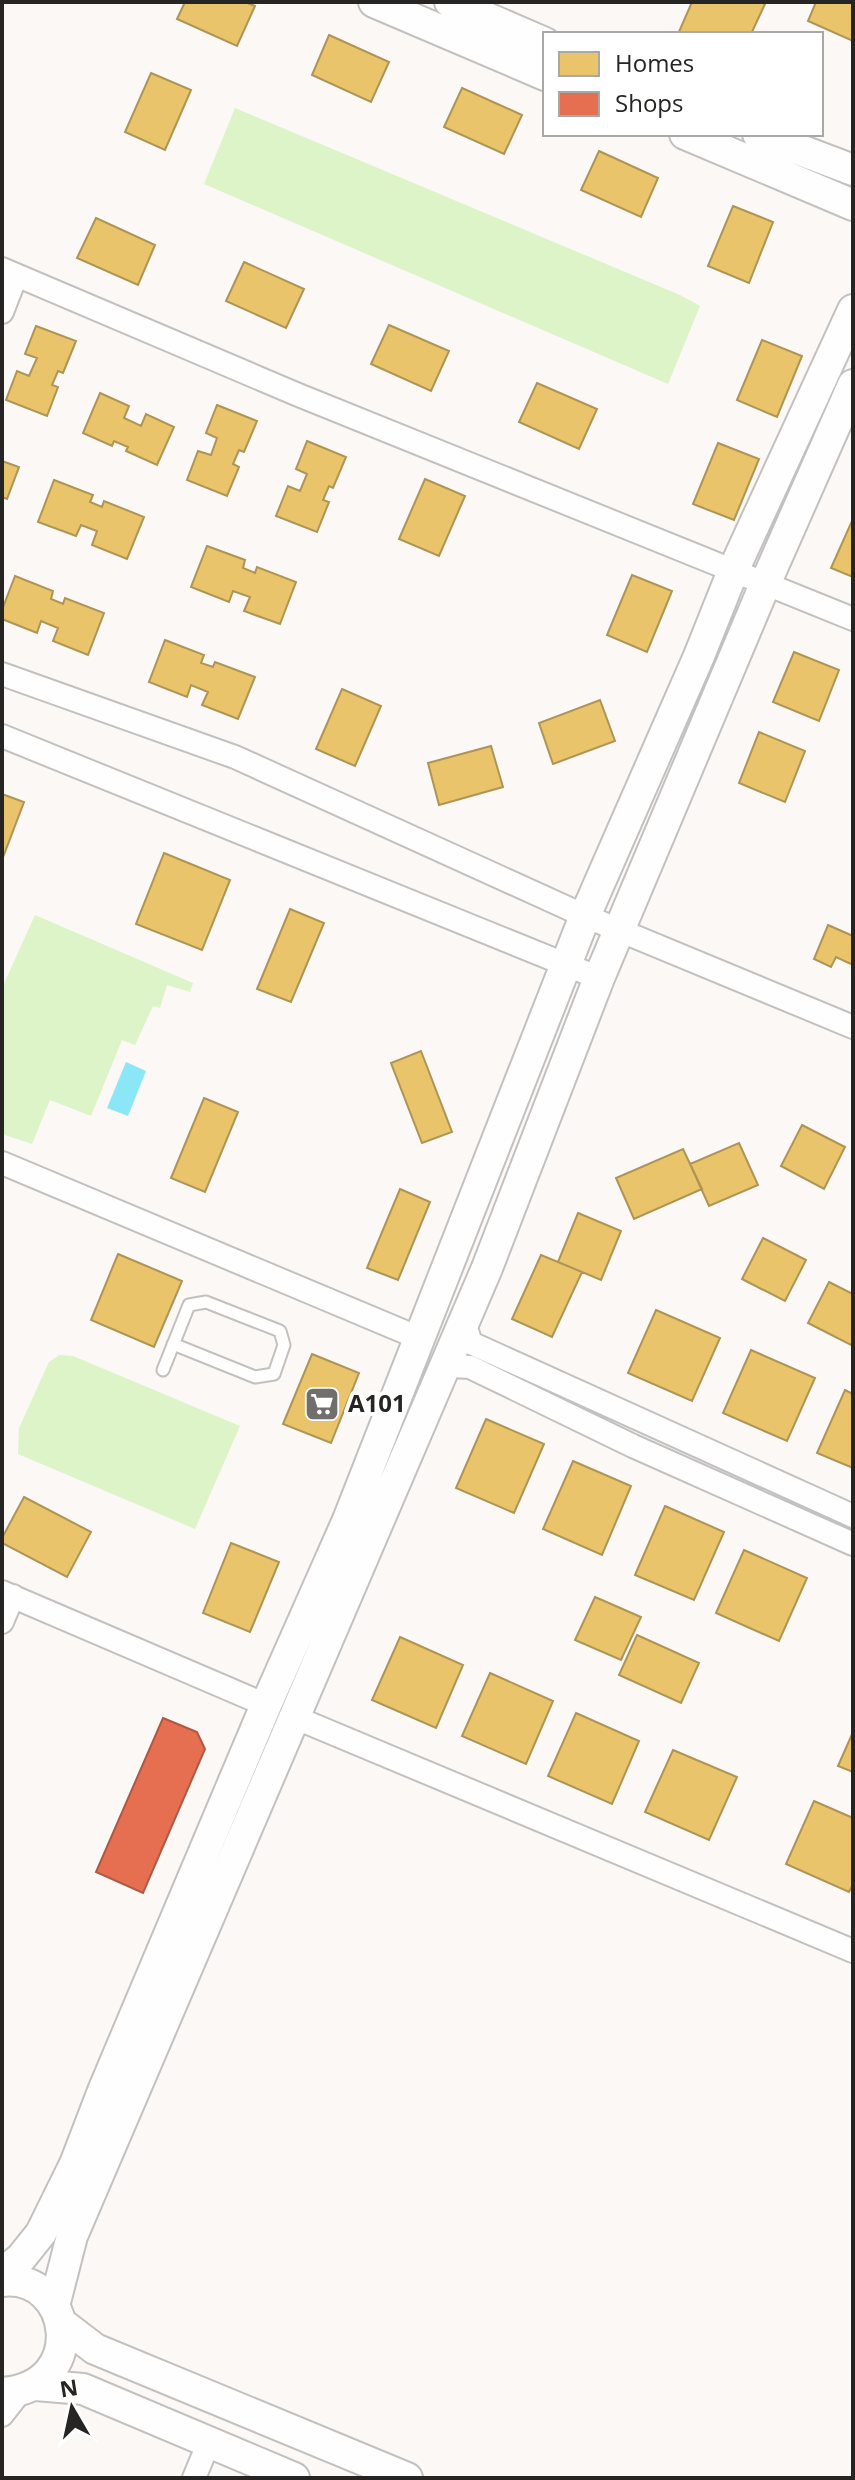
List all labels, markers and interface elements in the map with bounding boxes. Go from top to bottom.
legend [543,32,823,136]
text: Homes [615,46,694,79]
text: Shops [615,86,683,119]
supermarket icon: A101 [303,1385,341,1423]
place label: A101 [348,1386,406,1419]
north arrow [32,2368,112,2448]
text: N [58,2371,80,2403]

